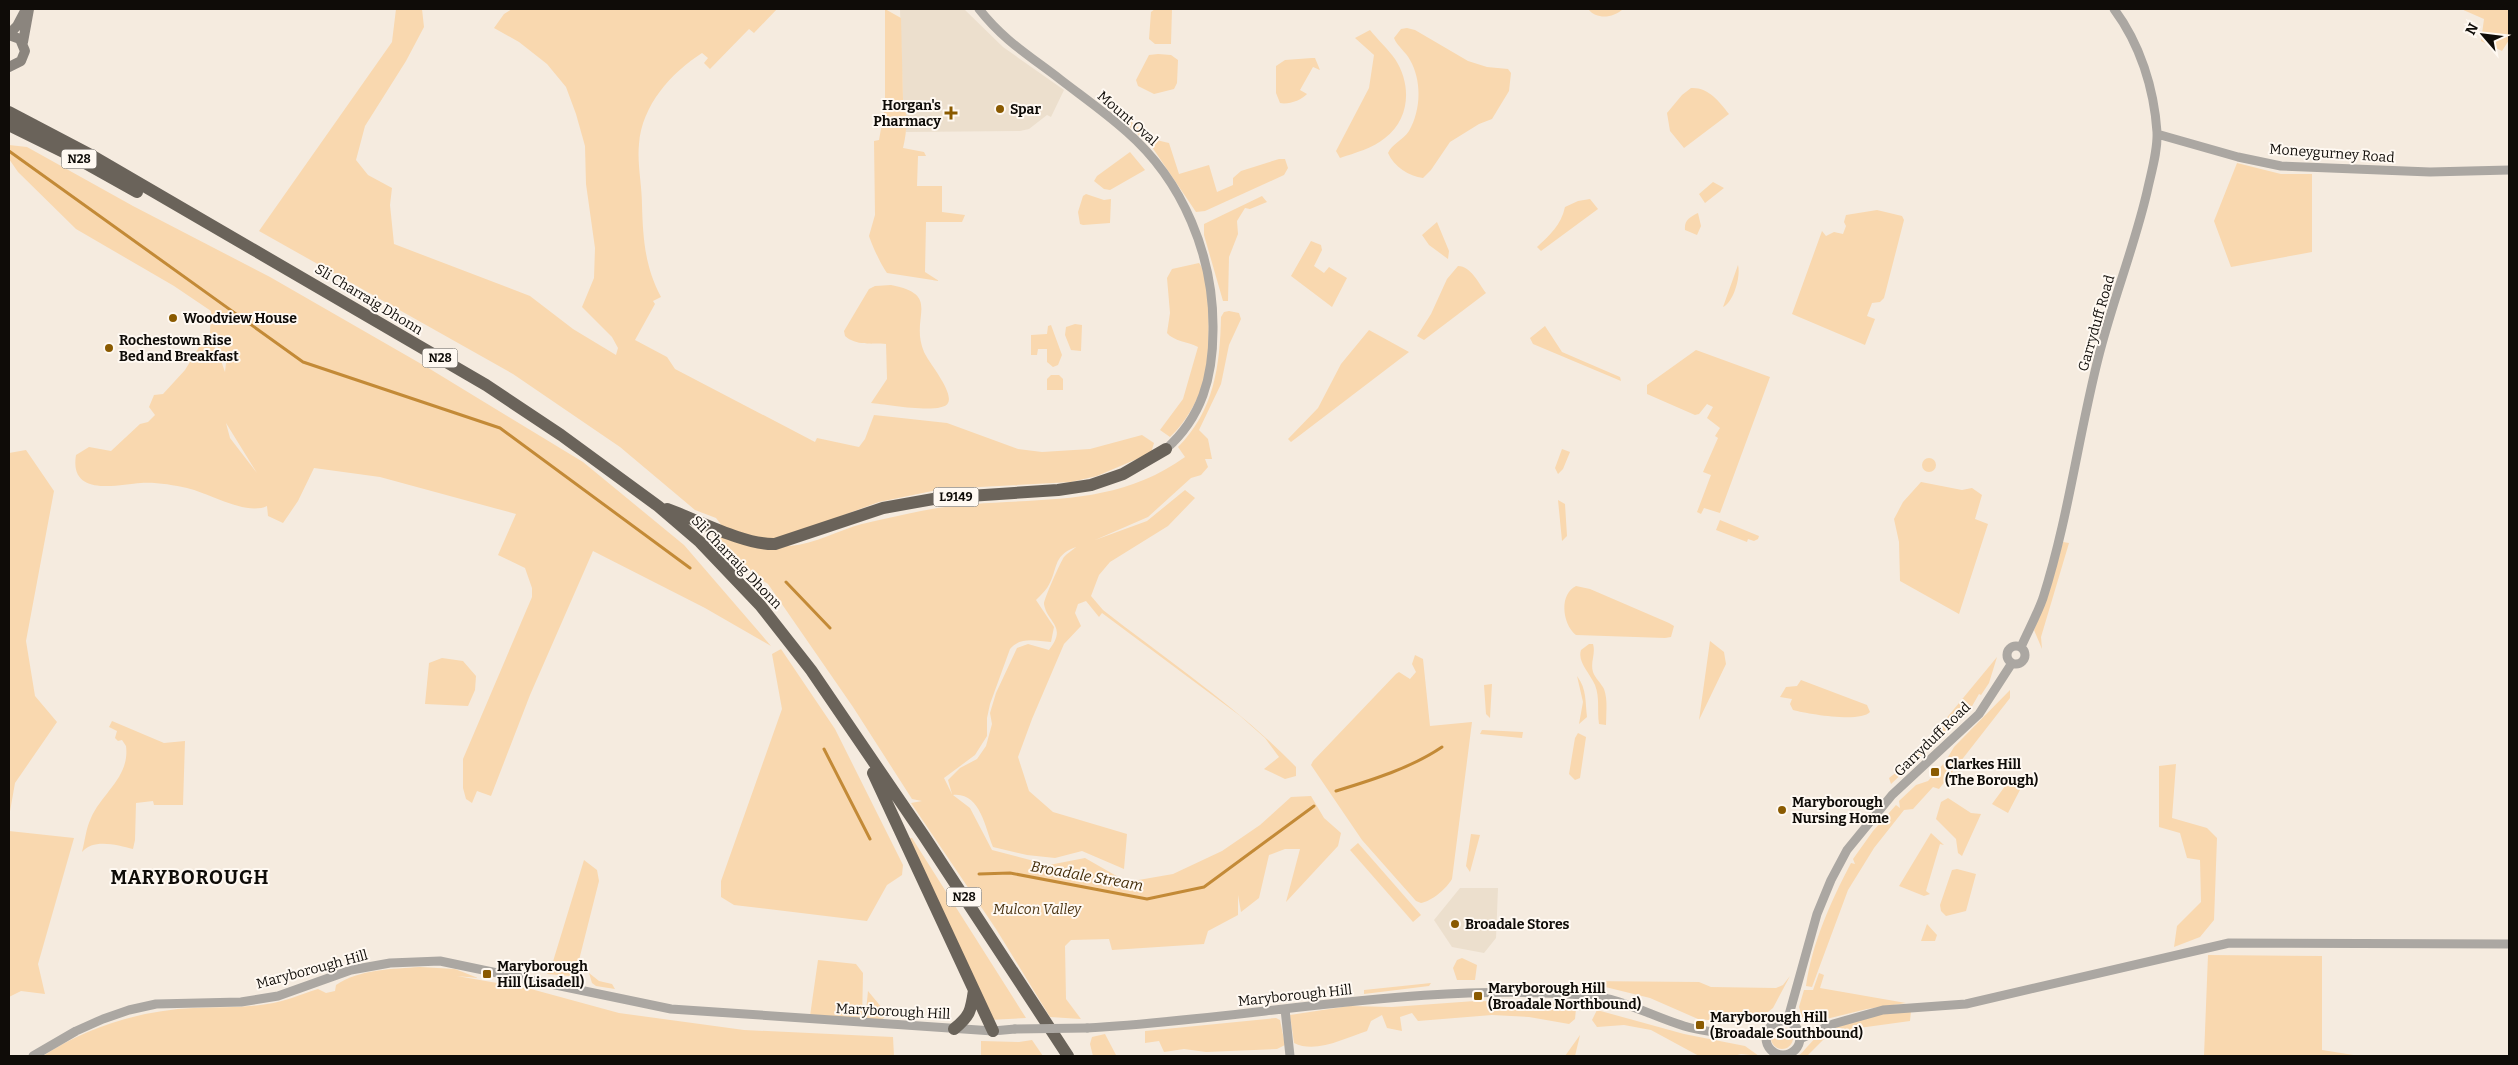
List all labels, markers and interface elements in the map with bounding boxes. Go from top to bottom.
north arrow [2458,10,2508,60]
text: N [2462,20,2482,38]
street label: Mount Oval [1094,87,1161,149]
place label: Horgan's Pharmacy [873,97,941,130]
place label: Spar [1010,101,1041,118]
marker: Spar [994,103,1006,115]
marker: Horgan's Pharmacy [945,107,957,119]
street label: Moneygurney Road [2269,141,2395,166]
road number: N28 [62,150,96,168]
street label: Sli Charraig Dhonn [312,260,426,338]
street label: Garryduff Road [2075,273,2118,373]
place label: Woodview House [183,310,297,327]
marker: Woodview House [167,312,179,324]
place label: Rochestown Rise Bed and Breakfast [119,332,239,365]
marker: Rochestown Rise Bed and Breakfast [103,342,115,354]
road number: N28 [422,348,458,368]
road number: L9149 [934,488,978,507]
street label: Sli Charraig Dhonn [688,512,786,613]
street label: Garryduff Road [1891,699,1974,780]
place label: Clarkes Hill (The Borough) [1945,756,2038,789]
marker: Clarkes Hill (The Borough) [1929,766,1941,778]
place label: Maryborough Nursing Home [1792,794,1889,827]
marker: Maryborough Nursing Home [1776,804,1788,816]
water label: Broadale Stream [1029,857,1145,895]
district label: MARYBOROUGH [110,866,270,889]
road number: N28 [946,888,982,906]
park label: Mulcon Valley [993,901,1082,918]
place label: Broadale Stores [1465,916,1570,933]
marker: Broadale Stores [1449,918,1461,930]
street label: Maryborough Hill [254,946,370,993]
place label: Maryborough Hill (Lisadell) [497,958,588,991]
marker: Maryborough Hill (Lisadell) [481,968,493,980]
place label: Maryborough Hill (Broadale Northbound) [1488,980,1641,1013]
street label: Maryborough Hill [1237,981,1353,1010]
marker: Maryborough Hill (Broadale Northbound) [1472,990,1484,1002]
street label: Maryborough Hill [835,1000,951,1023]
place label: Maryborough Hill (Broadale Southbound) [1710,1009,1863,1042]
marker: Maryborough Hill (Broadale Southbound) [1694,1019,1706,1031]

